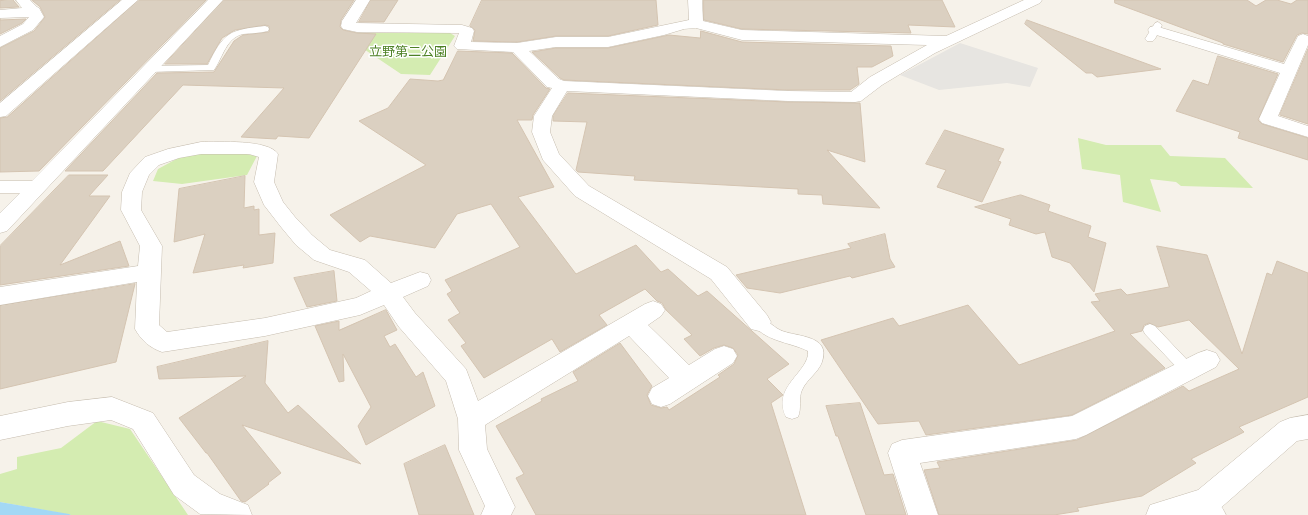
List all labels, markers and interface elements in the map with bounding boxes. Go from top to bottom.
park label: 立野第二公園 [369,45,447,61]

